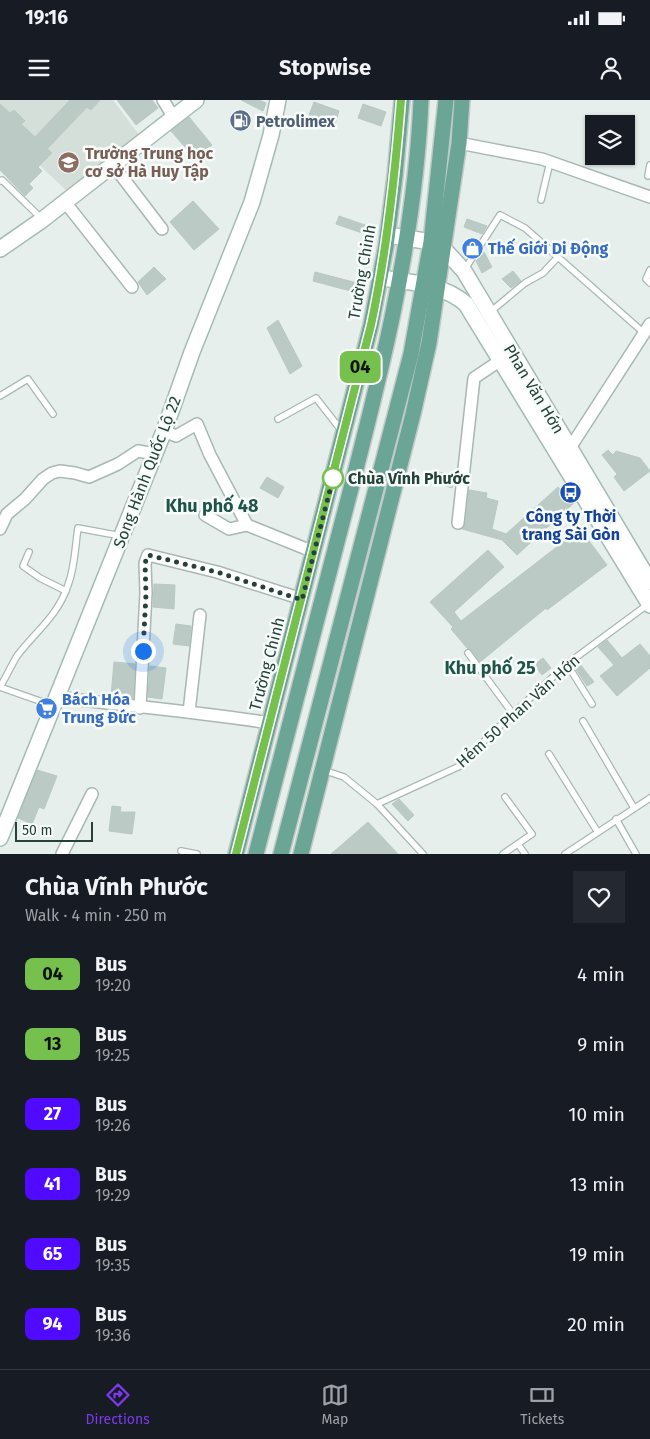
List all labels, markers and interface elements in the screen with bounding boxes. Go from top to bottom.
text: 19:16 [25,6,68,29]
icon: menu [25,54,53,82]
text: Stopwise [279,54,371,81]
icon: person [597,54,625,82]
fuel station icon: Petrolimex [228,109,252,133]
place label: Petrolimex [256,112,336,131]
map controls [585,115,635,165]
button: layers [585,115,635,165]
place label: Trường Trung học cơ sở Hà Huy Tập [85,144,214,181]
school or university icon: Trường Trung học cơ sở Hà Huy Tập [57,150,81,174]
street label: Trường Chinh [344,223,380,321]
shop icon: Thế Giới Di Động [460,236,484,260]
place label: Thế Giới Di Động [488,238,609,258]
street label: Phan Văn Hớn [500,341,568,437]
line badge: 04 [338,351,382,383]
text: 04 [350,356,370,378]
street label: Song Hành Quốc Lộ 22 [108,393,185,551]
marker: Chùa Vĩnh Phước [322,467,344,489]
place label: Chùa Vĩnh Phước [348,469,470,488]
bus stop icon: Công ty Thời trang Sài Gòn [559,480,583,504]
district label: Khu phố 48 [166,494,258,517]
place label: Công ty Thời trang Sài Gòn [522,507,620,544]
street label: Trường Chinh [245,615,289,713]
your location [131,639,156,664]
street label: Hẻm 50 Phan Văn Hớn [452,650,584,772]
district label: Khu phố 25 [444,656,536,679]
place label: Bách Hóa Trung Đức [62,690,136,727]
supermarket icon: Bách Hóa Trung Đức [34,696,58,720]
scale bar [15,819,92,842]
text: 50 m [22,822,53,839]
button: heart [573,871,625,923]
text: Chùa Vĩnh Phước [25,873,208,901]
text: Walk · 4 min · 250 m [25,906,167,925]
text: Bus [95,953,127,976]
text: 04 [42,963,63,985]
text: 4 min [577,963,625,986]
text: 19:20 [95,976,131,995]
text: Bus [95,1023,127,1046]
text: 13 [44,1033,61,1055]
text: 9 min [577,1033,625,1056]
text: 19:25 [95,1046,130,1065]
text: Bus [95,1093,127,1116]
text: 27 [44,1103,61,1125]
text: 10 min [568,1103,625,1126]
text: 19:26 [95,1116,131,1135]
text: Bus [95,1163,127,1186]
text: 41 [44,1173,61,1195]
text: 13 min [569,1173,625,1196]
text: 19:29 [95,1186,130,1205]
text: Bus [95,1233,127,1256]
text: 65 [43,1243,62,1265]
text: 19 min [569,1243,625,1266]
text: 19:35 [95,1256,130,1275]
text: Bus [95,1303,127,1326]
text: 94 [42,1313,63,1335]
text: 20 min [567,1313,625,1336]
text: 19:36 [95,1326,131,1345]
tab: Directions [86,1381,150,1428]
tab: Map [321,1381,349,1428]
tab: Tickets [520,1381,564,1428]

